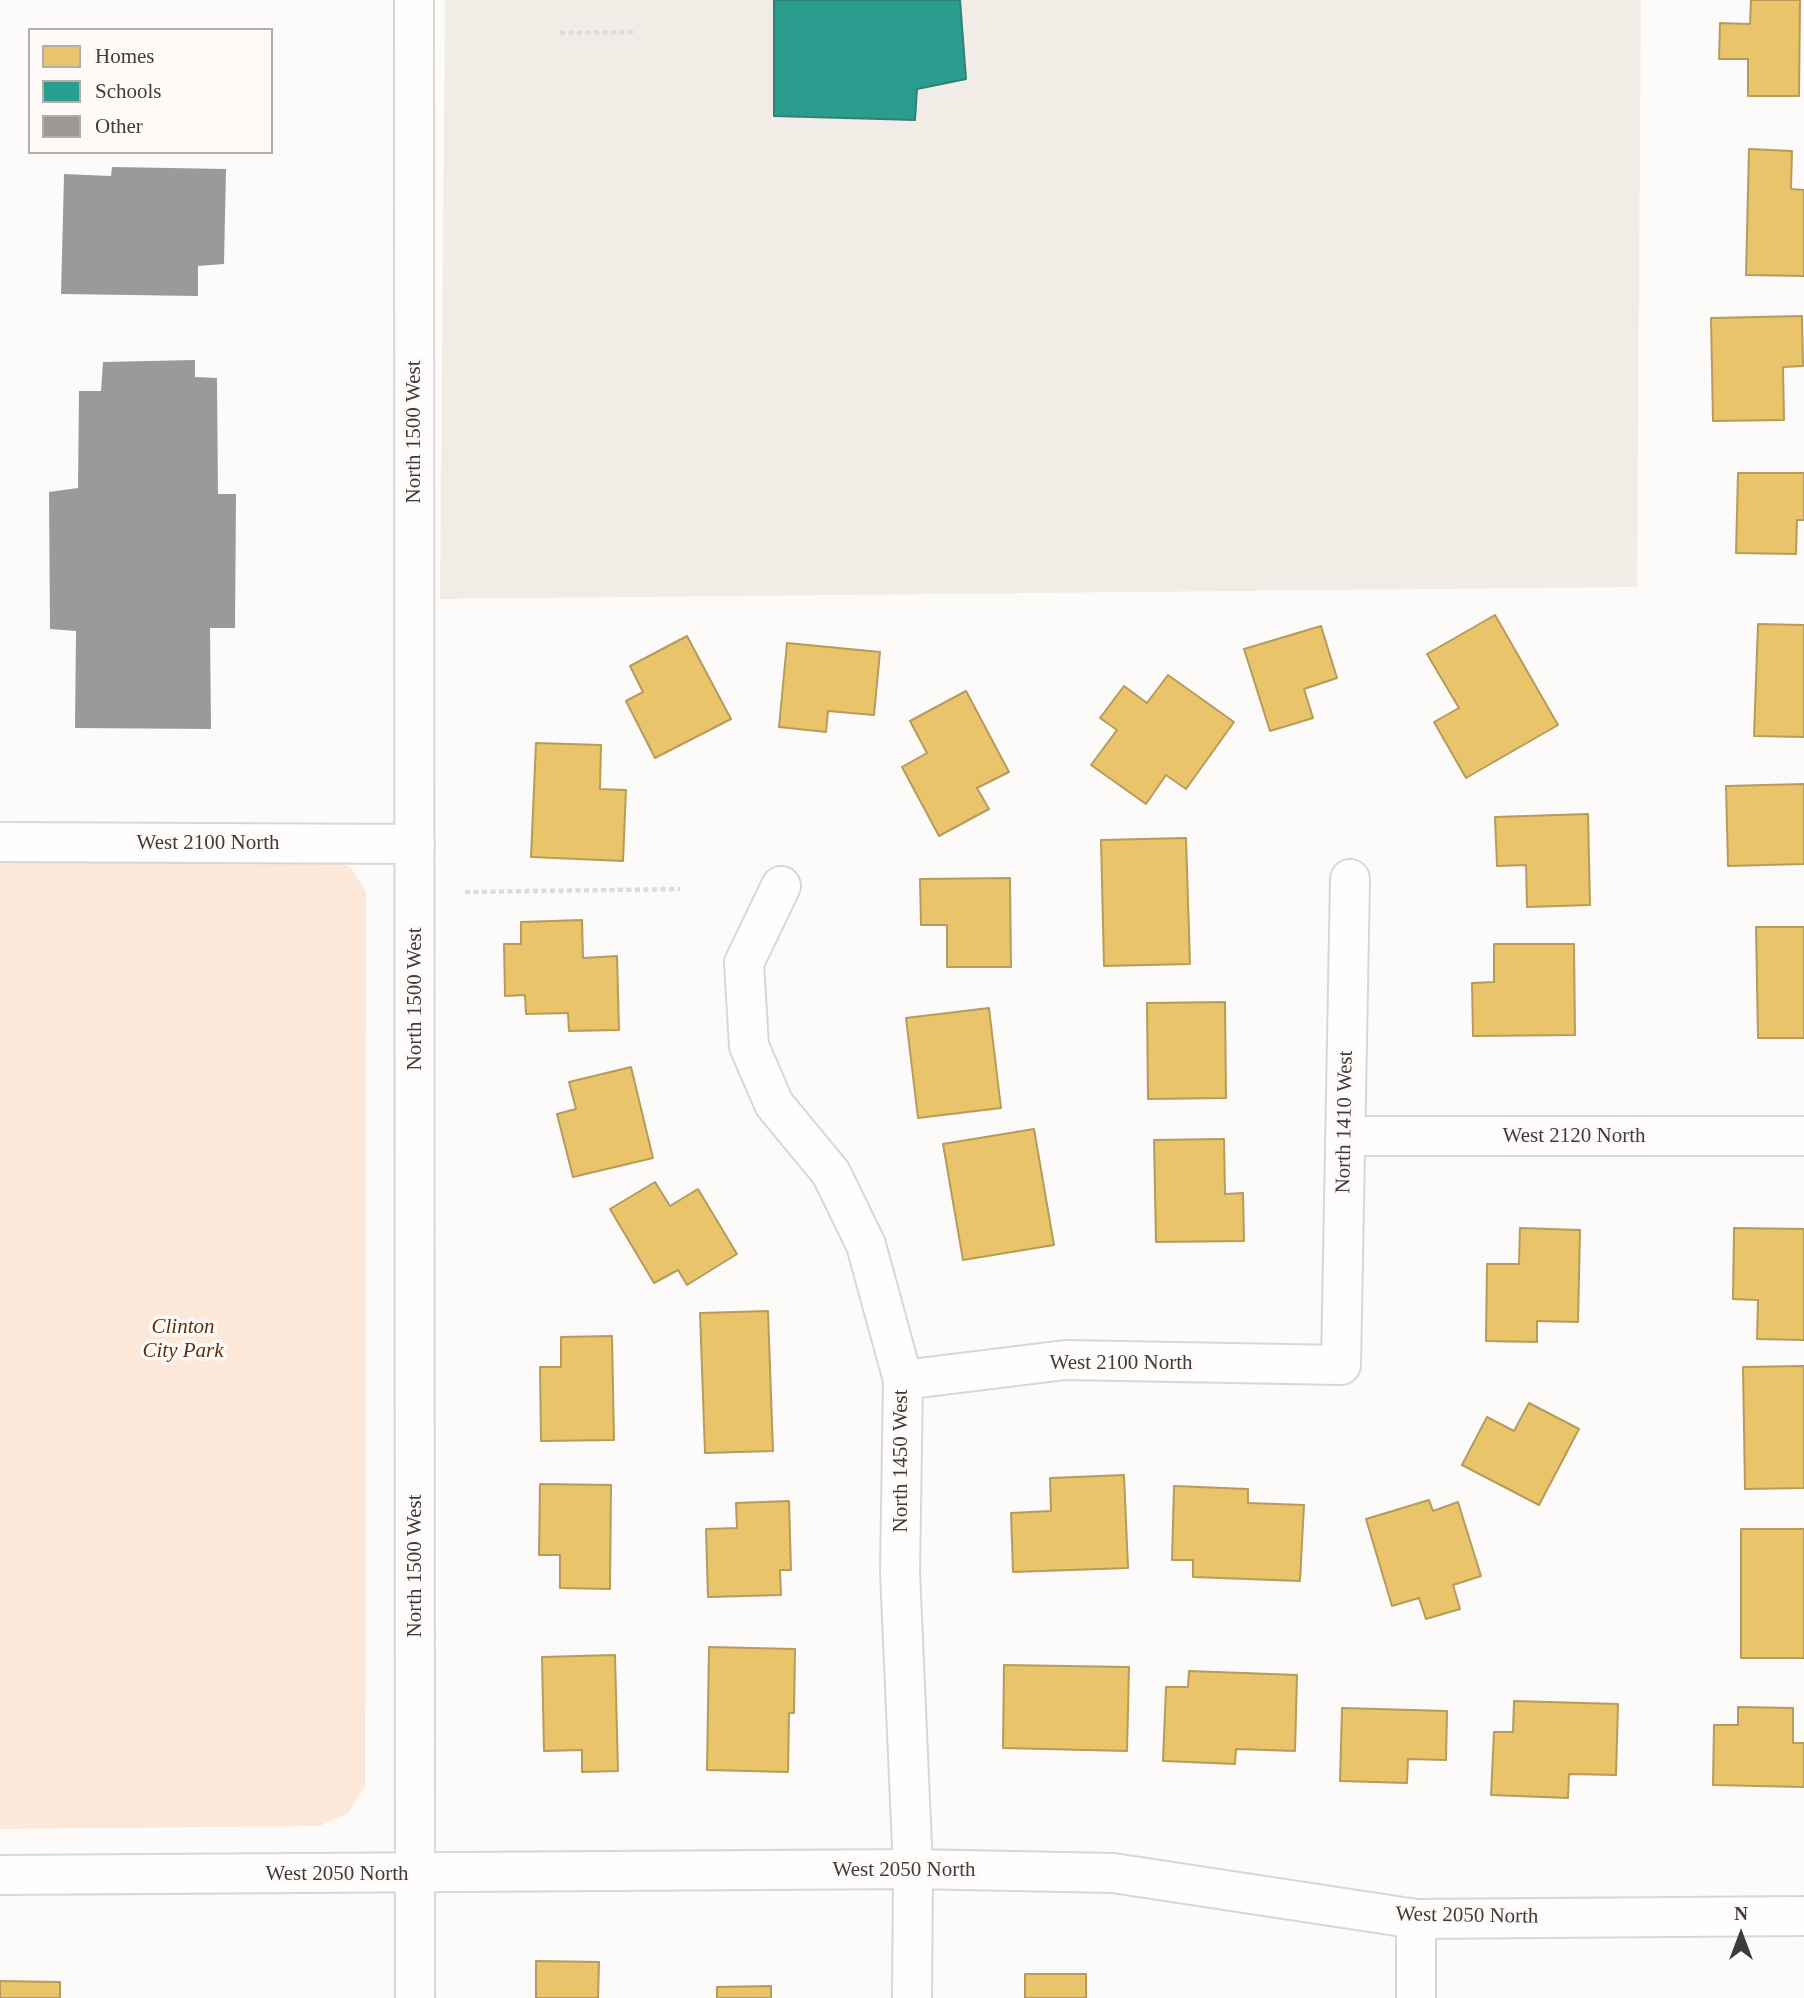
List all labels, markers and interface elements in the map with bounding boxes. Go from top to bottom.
legend [28,28,273,154]
text: Homes [95,44,155,68]
text: Schools [95,79,162,103]
text: Other [95,114,143,138]
street label: North 1500 West [401,361,427,503]
street label: West 2100 North [137,830,279,856]
street label: North 1500 West [402,928,428,1070]
street label: North 1410 West [1331,1050,1359,1194]
street label: West 2120 North [1503,1123,1645,1149]
park label: Clinton City Park [142,1314,224,1364]
street label: West 2100 North [1050,1350,1192,1376]
street label: North 1450 West [888,1390,914,1532]
street label: North 1500 West [402,1495,428,1637]
street label: West 2050 North [833,1857,975,1883]
street label: West 2050 North [266,1861,408,1887]
north arrow [1706,1900,1776,1970]
street label: West 2050 North [1395,1902,1539,1930]
text: N [1734,1903,1748,1924]

